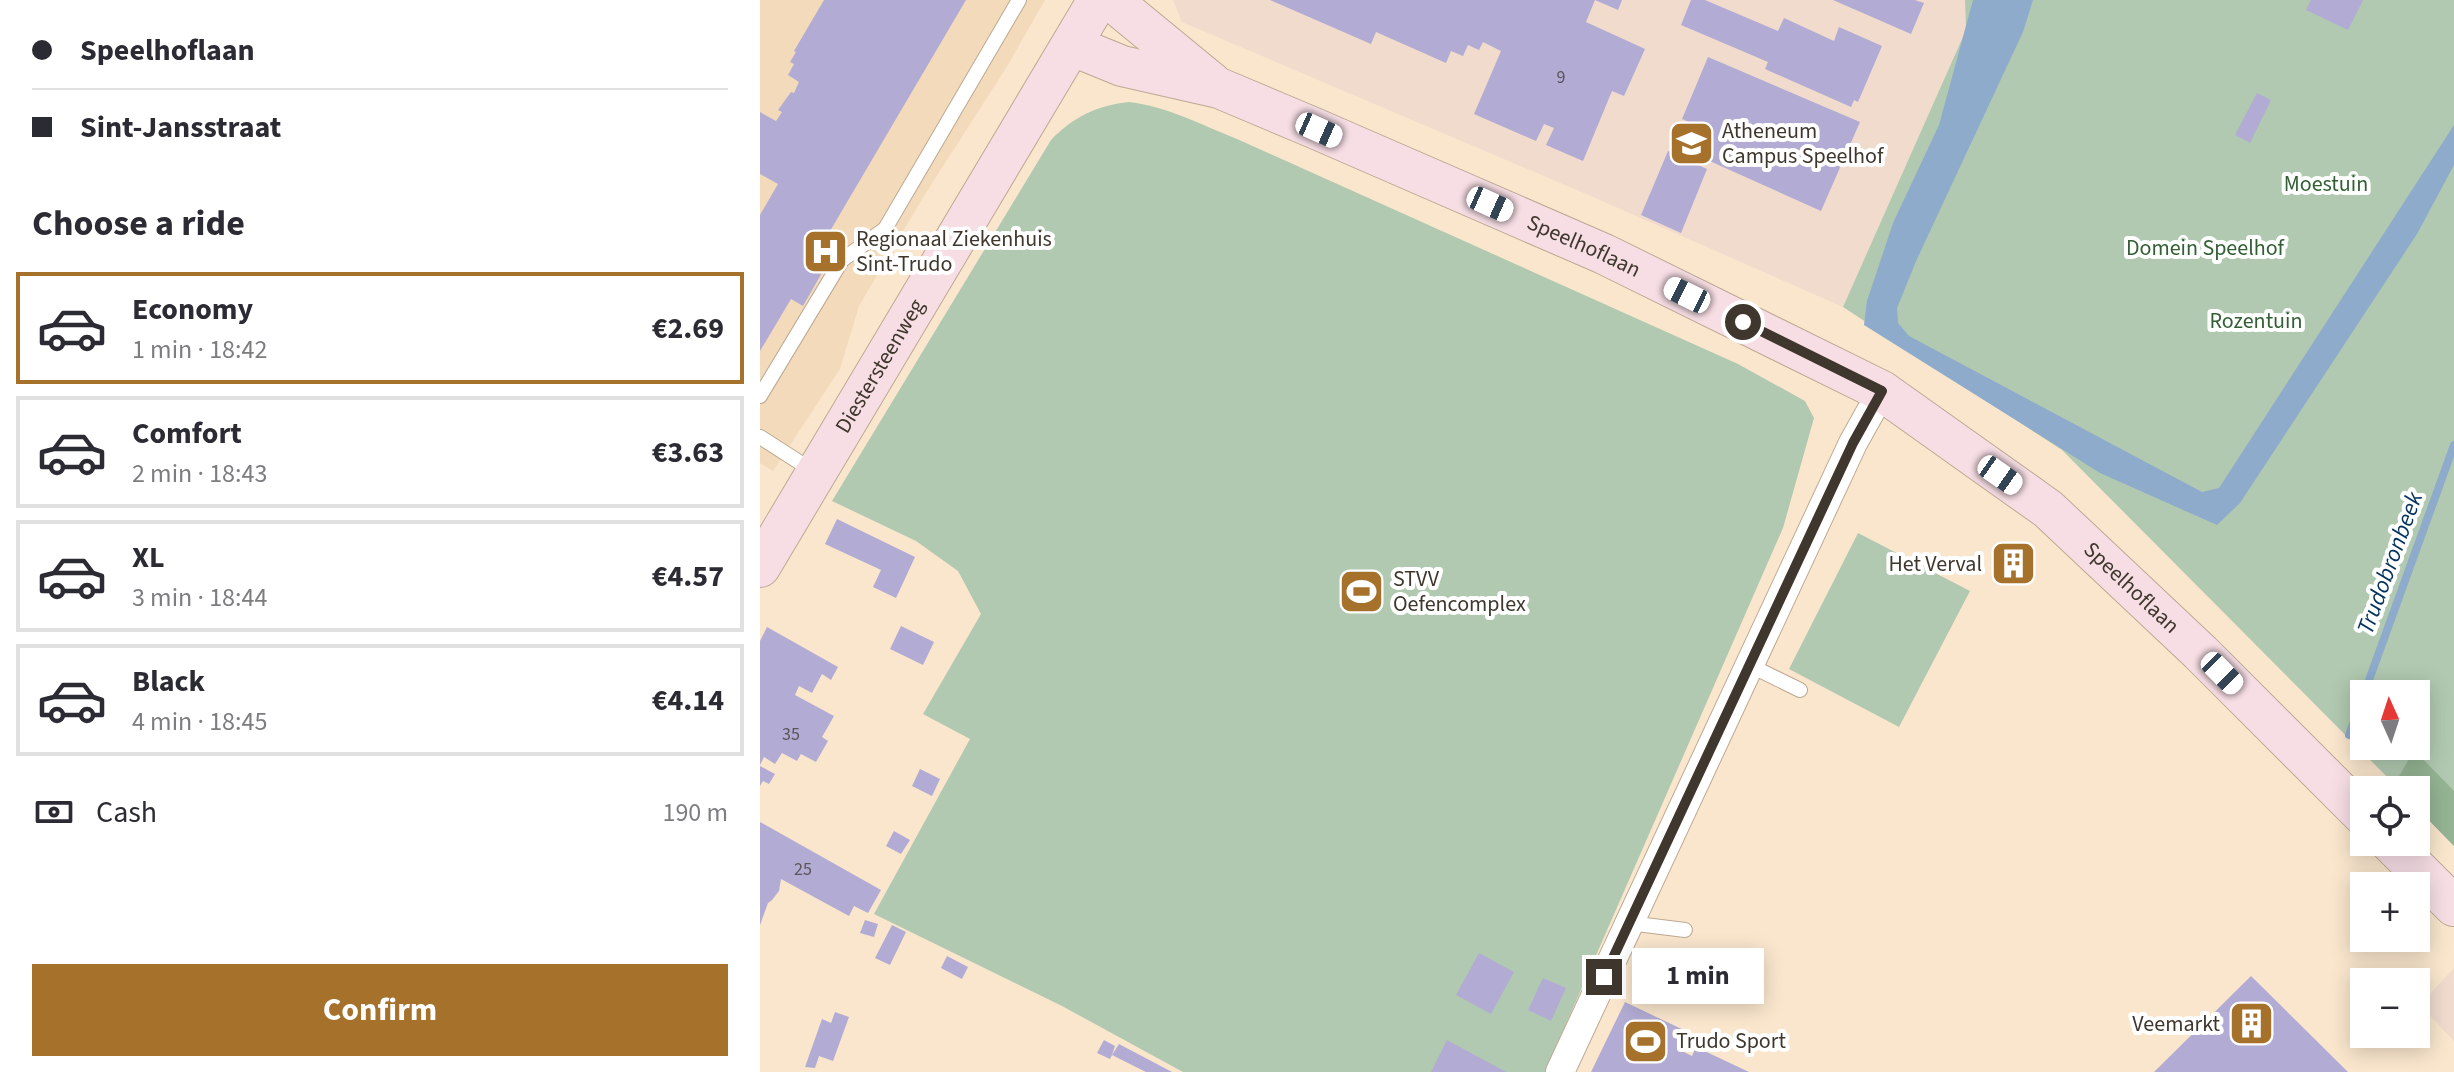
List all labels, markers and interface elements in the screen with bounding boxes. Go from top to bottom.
text: Speelhoflaan [80,29,255,72]
house number: 9 [1557,65,1566,90]
text: Sint-Jansstraat [80,106,281,149]
car [1292,109,1346,151]
place label: Atheneum Campus Speelhof [1722,115,1885,172]
school or university icon: Atheneum Campus Speelhof [1667,120,1715,168]
park label: Moestuin [2284,168,2368,200]
car [1463,183,1517,225]
text: Choose a ride [32,198,245,249]
street label: Speelhoflaan [1522,206,1646,286]
place label: Regionaal Ziekenhuis Sint-Trudo [856,223,1052,280]
hospital icon: Regionaal Ziekenhuis Sint-Trudo [801,228,849,276]
park label: Domein Speelhof [2126,232,2286,264]
car [1660,274,1714,316]
text: Economy [132,288,253,331]
icon: car [36,292,108,364]
street label: Diestersteenweg [827,293,932,439]
route start [1725,304,1761,340]
park label: Rozentuin [2209,305,2303,337]
text: €2.69 [652,307,724,350]
text: 1 min · 18:42 [132,331,267,368]
text: Comfort [132,412,242,455]
icon: car [36,416,108,488]
text: €3.63 [652,431,724,474]
car [1973,451,2027,499]
text: 2 min · 18:43 [132,455,267,492]
water label: Trudobronbeek [2348,486,2432,639]
street label: Speelhoflaan [2076,534,2187,641]
text: XL [132,536,165,579]
icon: car [36,540,108,612]
building icon: Het Verval [1989,540,2037,588]
place label: Het Verval [1888,548,1982,580]
text: €4.57 [652,555,724,598]
place label: STVV Oefencomplex [1393,563,1526,620]
sports icon: STVV Oefencomplex [1338,568,1386,616]
text: 3 min · 18:44 [132,579,267,616]
car [2197,648,2247,698]
text: Black [132,660,205,703]
icon: car [36,664,108,736]
text: €4.14 [652,679,724,722]
north arrow [2350,680,2430,760]
map controls [2350,680,2430,1048]
text: 4 min · 18:45 [132,703,267,740]
house number: 35 [782,722,800,747]
button: locate [2350,776,2430,856]
icon: cash [32,790,76,834]
text: Cash [96,791,157,834]
text: 190 m [662,794,728,831]
house number: 25 [794,857,812,882]
button: + [2350,872,2430,952]
callout: 1 min [1632,949,1764,1005]
text: 1 min [1666,957,1730,994]
route end [1586,959,1622,995]
button: Confirm [32,964,728,1056]
button: − [2350,968,2430,1048]
building icon: Veemarkt [2227,1000,2275,1048]
place label: Veemarkt [2132,1008,2221,1040]
sports icon: Trudo Sport [1621,1017,1669,1065]
place label: Trudo Sport [1676,1025,1786,1057]

